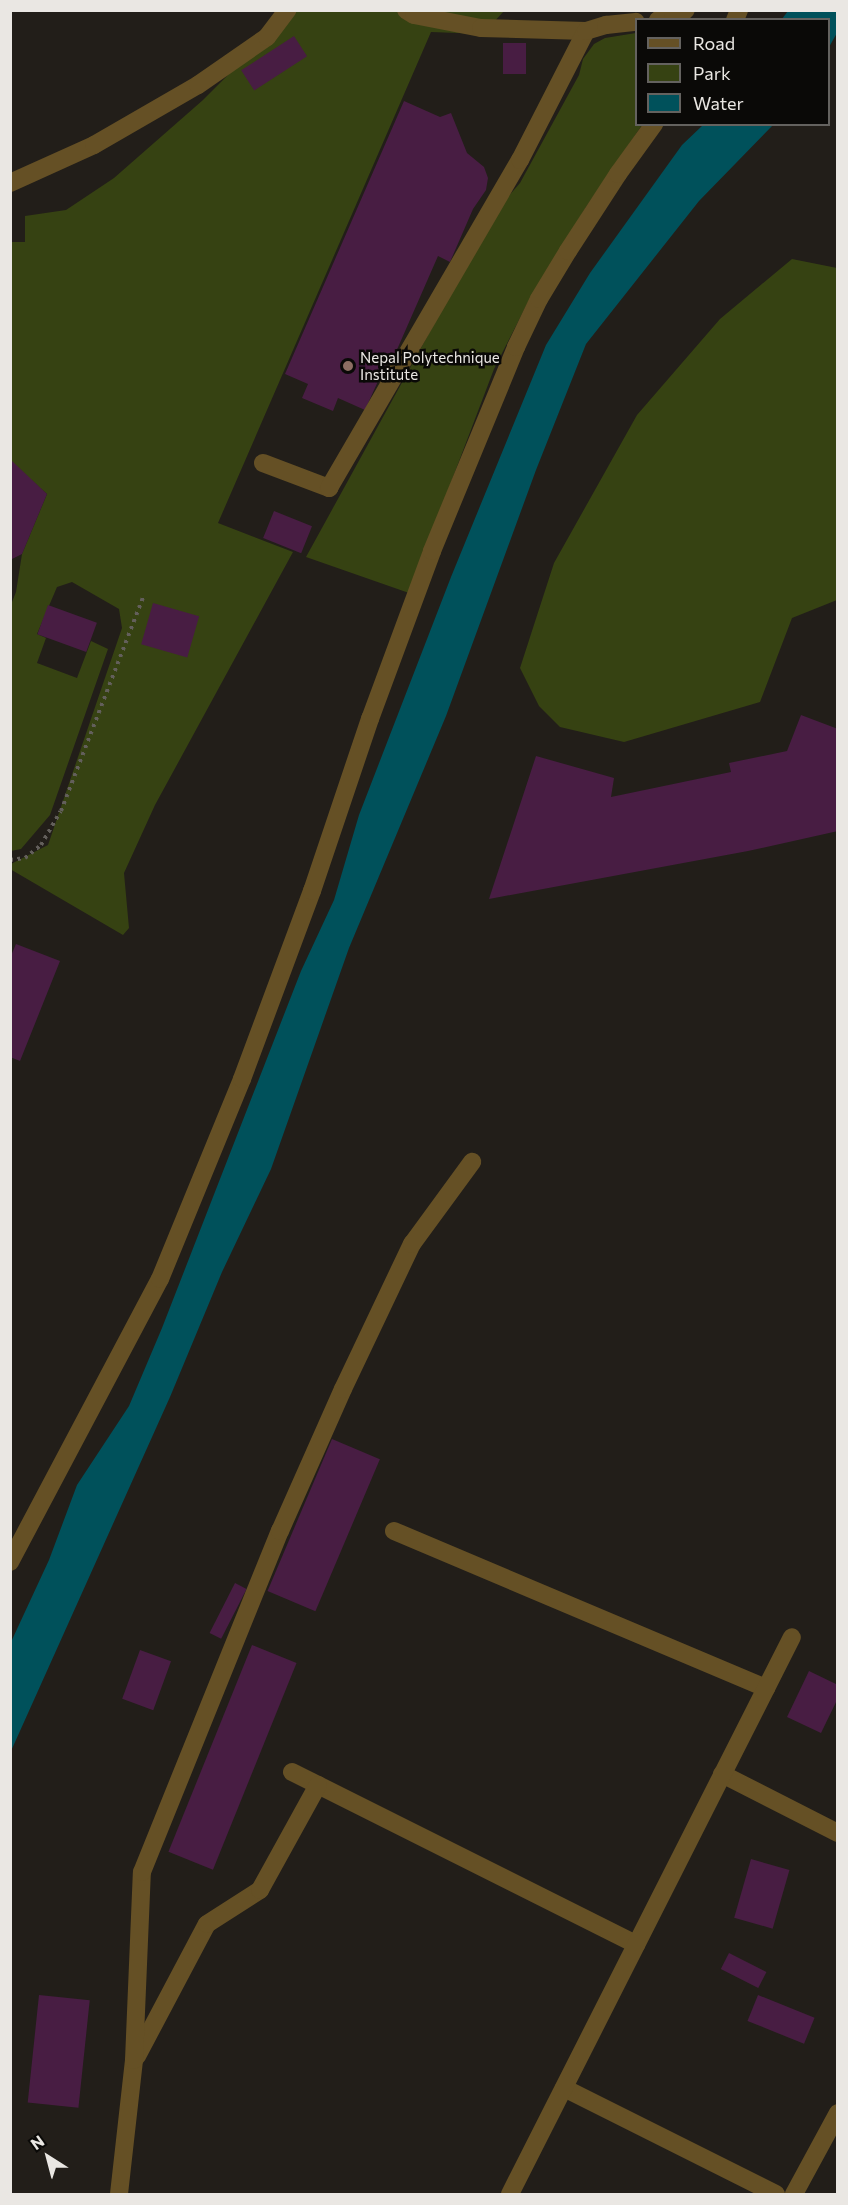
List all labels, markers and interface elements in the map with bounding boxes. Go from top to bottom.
legend [635,18,830,126]
text: Road [693,32,735,54]
text: Park [693,62,731,84]
text: Water [693,92,744,114]
place label: Nepal Polytechnique Institute [360,348,500,383]
marker: Nepal Polytechnique Institute [341,359,355,373]
north arrow [18,2127,78,2187]
text: N [27,2131,48,2153]

